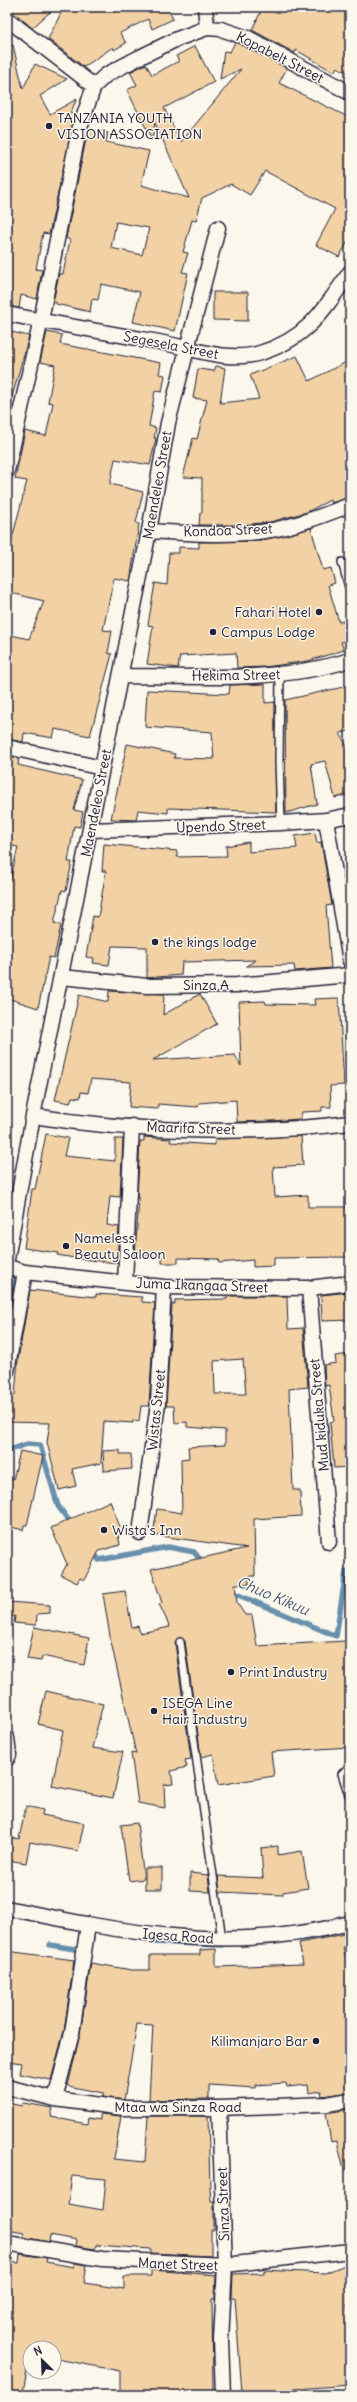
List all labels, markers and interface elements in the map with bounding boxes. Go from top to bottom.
street label: Kopabelt Street [233,27,327,87]
place label: TANZANIA YOUTH VISION ASSOCIATION [57,109,202,143]
marker: TANZANIA YOUTH VISION ASSOCIATION [44,121,54,131]
street label: Segesela Street [122,327,220,363]
street label: Maendeleo Street [139,429,175,541]
street label: Kondoa Street [183,519,273,541]
place label: Fahari Hotel [234,603,311,621]
marker: Fahari Hotel [314,607,324,617]
place label: Campus Lodge [221,623,315,641]
marker: Campus Lodge [208,627,218,637]
street label: Hekima Street [191,665,281,685]
street label: Maendeleo Street [77,747,115,859]
street label: Upendo Street [176,815,266,837]
place label: the kings lodge [163,933,257,951]
marker: the kings lodge [150,937,160,947]
street label: Sinza A [183,976,229,994]
street label: Maarifa Street [146,1117,236,1139]
place label: Nameless Beauty Saloon [74,1229,166,1263]
marker: Nameless Beauty Saloon [61,1241,71,1251]
street label: Juma Ikangaa Street [135,1274,269,1296]
street label: Mud kiduka Street [305,1357,333,1472]
street label: Wistas Street [143,1368,169,1452]
place label: Wista's Inn [112,1521,182,1539]
marker: Wista's Inn [99,1525,109,1535]
water label: Chuo Kikuu [234,1572,313,1620]
place label: Print Industry [239,1663,328,1681]
marker: Print Industry [226,1667,236,1677]
place label: ISEGA Line Hair Industry [162,1694,248,1728]
marker: ISEGA Line Hair Industry [149,1706,159,1716]
street label: Igesa Road [142,1925,214,1947]
place label: Kilimanjaro Bar [211,2032,308,2050]
marker: Kilimanjaro Bar [311,2036,321,2046]
street label: Mtaa wa Sinza Road [114,2098,242,2116]
street label: Sinza Street [213,2166,233,2241]
street label: Manet Street [138,2254,219,2274]
north arrow [22,2340,62,2380]
text: N [32,2343,44,2359]

